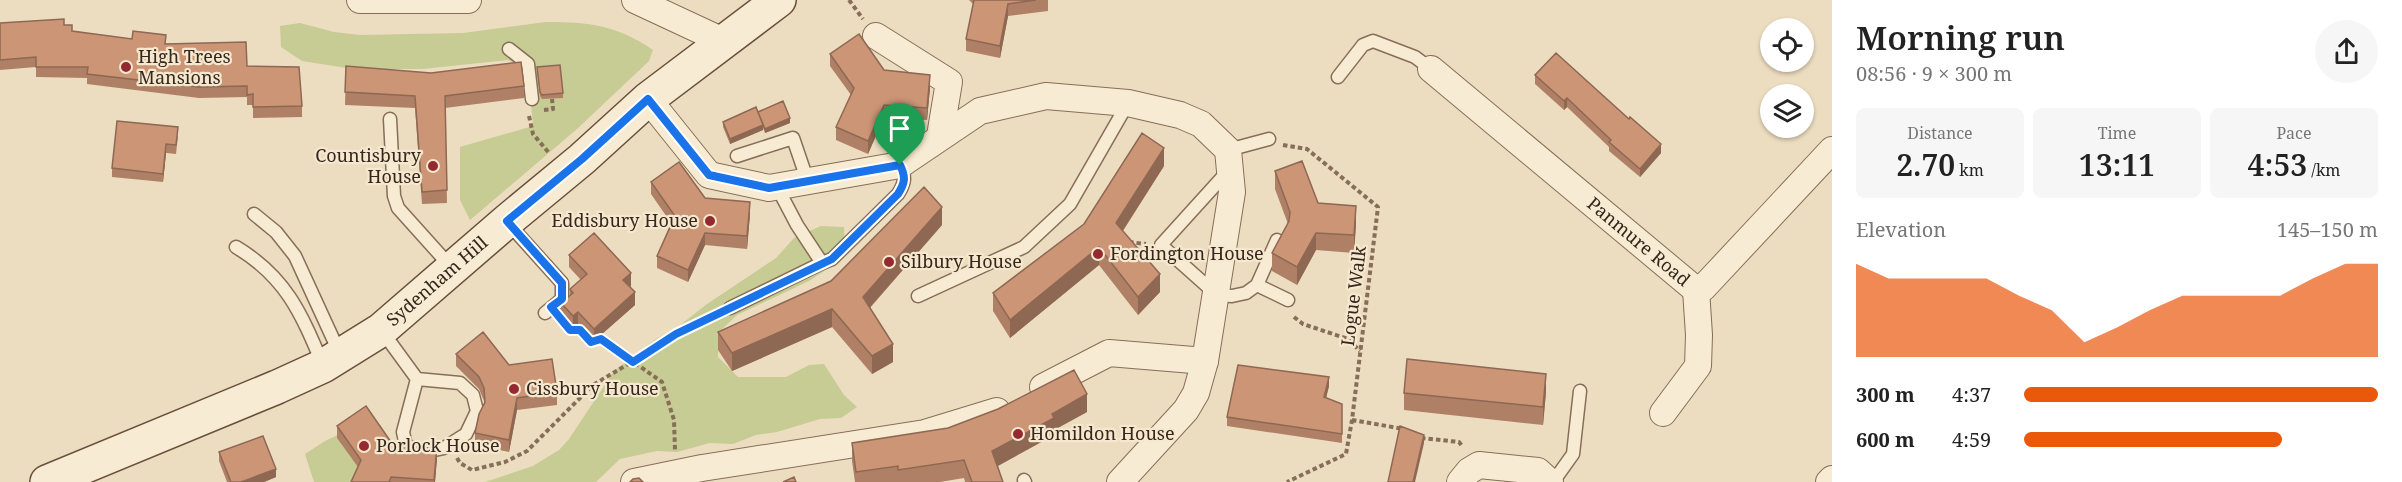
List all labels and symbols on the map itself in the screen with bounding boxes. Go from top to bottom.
place label: High Trees Mansions [138,44,231,89]
marker: High Trees Mansions [119,60,133,74]
pin [874,103,925,165]
place label: Countisbury House [315,143,422,188]
marker: Countisbury House [426,159,440,173]
street label: Panmure Road [1582,191,1696,291]
place label: Eddisbury House [551,208,698,232]
marker: Eddisbury House [703,214,717,228]
street label: Sydenham Hill [381,230,493,331]
place label: Fordington House [1110,241,1264,265]
street label: Logue Walk [1335,244,1371,347]
marker: Fordington House [1091,247,1105,261]
place label: Silbury House [901,249,1022,273]
marker: Silbury House [882,255,896,269]
place label: Cissbury House [526,376,659,400]
marker: Cissbury House [507,382,521,396]
place label: Homildon House [1030,421,1175,445]
marker: Homildon House [1011,427,1025,441]
place label: Porlock House [376,433,500,457]
marker: Porlock House [357,439,371,453]

